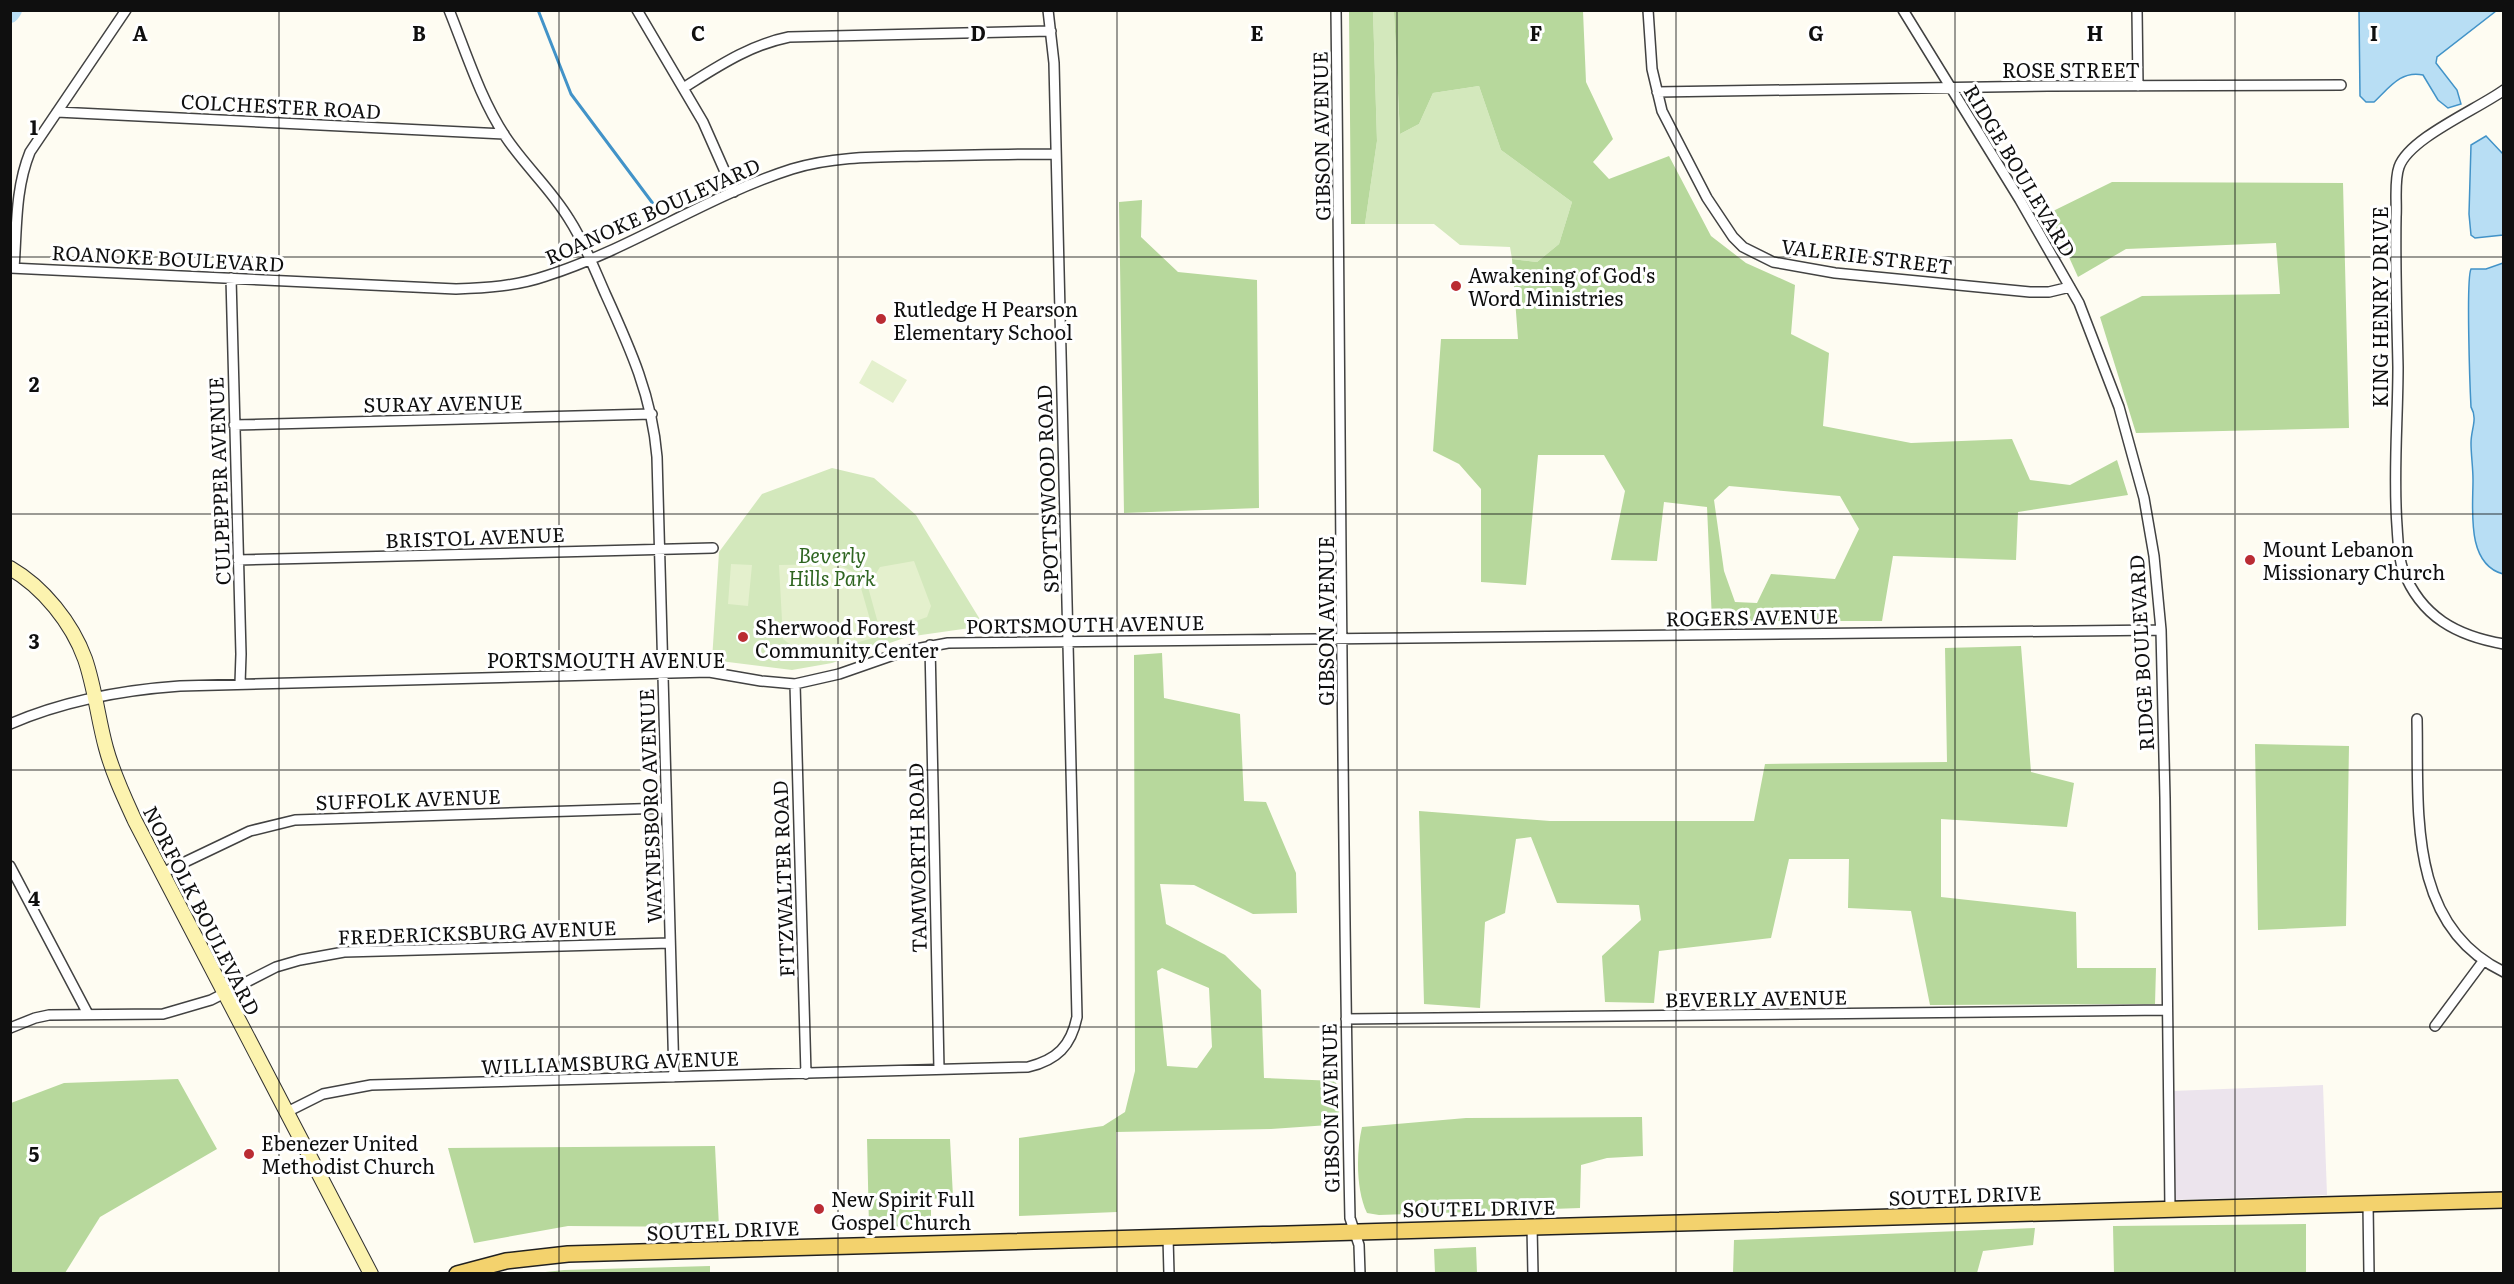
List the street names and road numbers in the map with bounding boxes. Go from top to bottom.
street label: GIBSON AVENUE [1304,51,1336,221]
street label: ROSE STREET [2002,54,2140,84]
street label: RIDGE BOULEVARD [1958,78,2084,262]
street label: COLCHESTER ROAD [180,85,382,125]
street label: ROANOKE BOULEVARD [540,149,764,271]
street label: KING HENRY DRIVE [2364,206,2394,408]
street label: VALERIE STREET [1780,230,1954,280]
street label: ROANOKE BOULEVARD [51,236,285,278]
street label: CULPEPPER AVENUE [199,376,237,586]
street label: SPOTTSWOOD ROAD [1027,384,1065,594]
street label: SURAY AVENUE [363,386,523,418]
street label: BRISTOL AVENUE [385,518,565,554]
street label: GIBSON AVENUE [1310,536,1340,706]
street label: RIDGE BOULEVARD [2120,554,2160,752]
street label: ROGERS AVENUE [1665,599,1839,633]
street label: PORTSMOUTH AVENUE [965,606,1205,640]
street label: PORTSMOUTH AVENUE [487,644,725,674]
street label: WAYNESBORO AVENUE [630,688,668,924]
street label: TAMWORTH ROAD [899,763,933,953]
street label: SUFFOLK AVENUE [315,780,501,816]
street label: FITZWALTER ROAD [764,780,800,978]
street label: NORFOLK BOULEVARD [137,800,269,1020]
street label: FREDERICKSBURG AVENUE [337,911,617,951]
street label: BEVERLY AVENUE [1665,980,1847,1014]
street label: GIBSON AVENUE [1313,1023,1345,1193]
street label: WILLIAMSBURG AVENUE [481,1042,739,1080]
street label: SOUTEL DRIVE [1888,1176,2042,1212]
street label: SOUTEL DRIVE [1402,1191,1556,1223]
street label: SOUTEL DRIVE [646,1211,800,1247]

